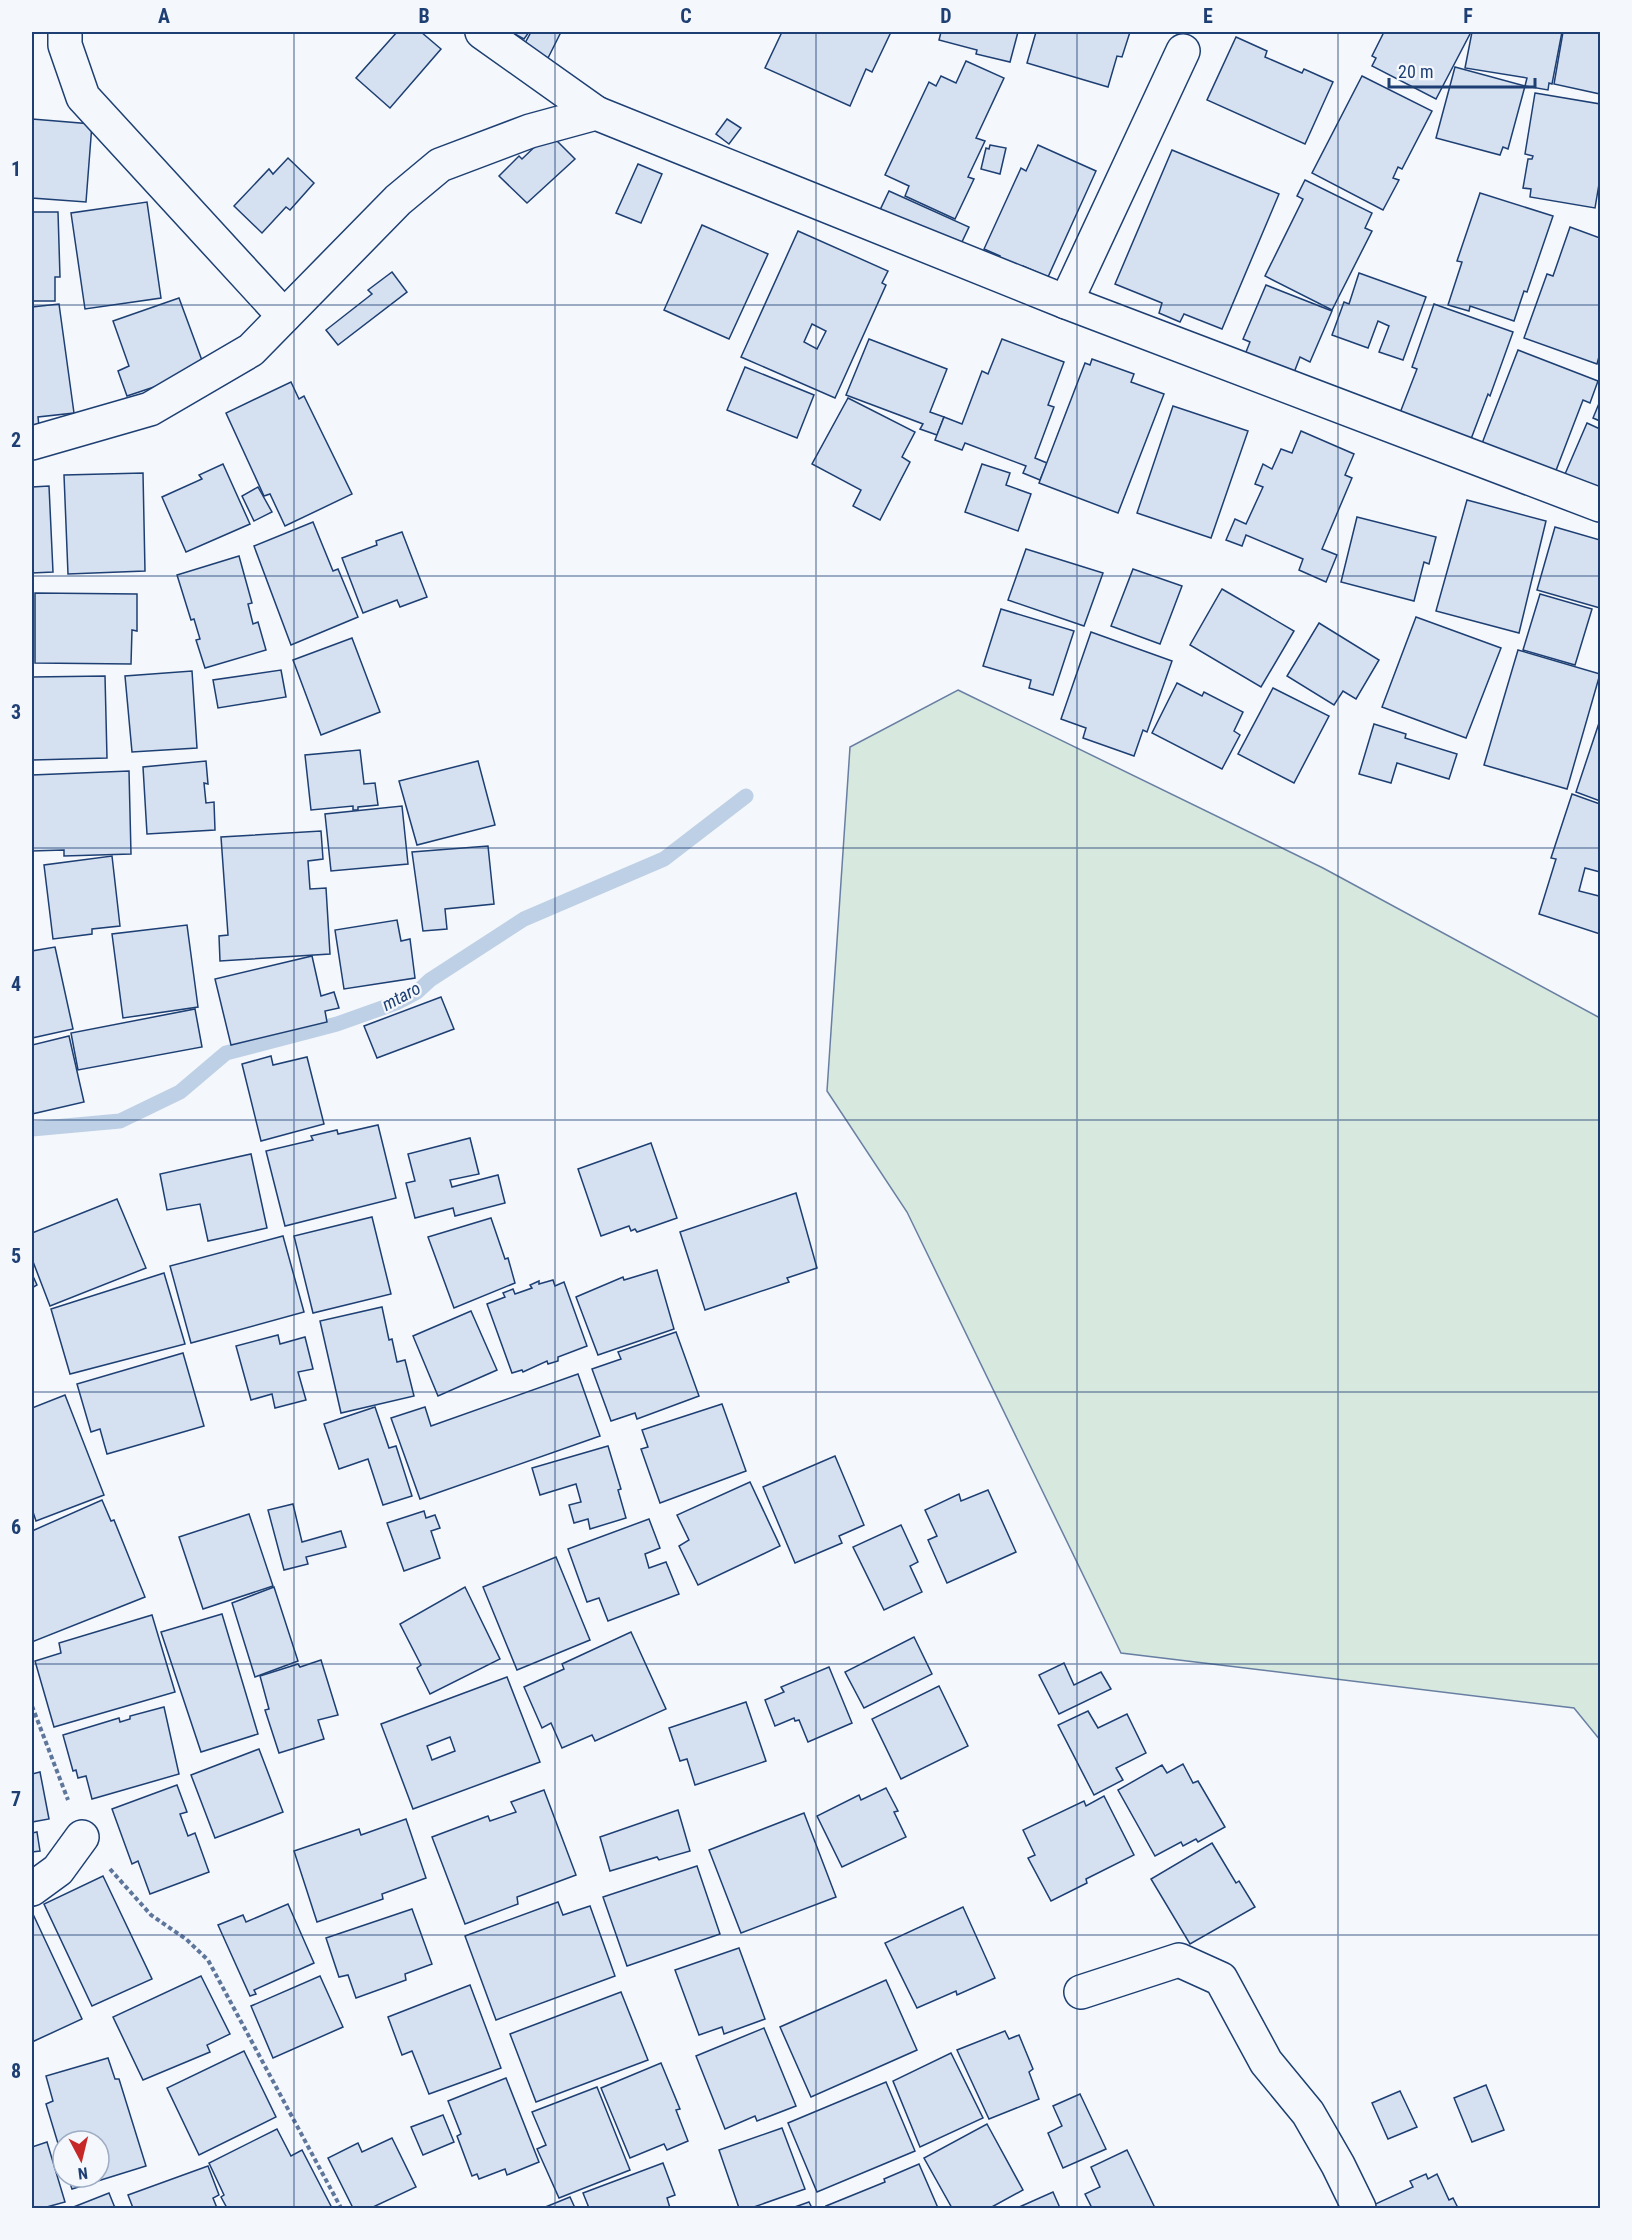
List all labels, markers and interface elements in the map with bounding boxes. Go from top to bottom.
text: A [158,4,170,28]
text: B [418,4,430,28]
text: C [680,4,692,28]
text: D [940,4,952,28]
text: E [1203,4,1213,28]
text: F [1463,4,1473,28]
scale bar [1389,51,1534,89]
text: 20 m [1398,61,1433,82]
text: 1 [11,157,21,181]
text: 2 [11,428,21,452]
text: 3 [11,700,21,724]
text: 4 [11,972,21,996]
water label: mtaro [378,977,424,1015]
text: 5 [11,1244,21,1268]
text: 6 [11,1515,21,1539]
text: 7 [11,1787,21,1811]
text: 8 [11,2059,21,2083]
north arrow [51,2129,111,2189]
text: N [77,2163,89,2183]

